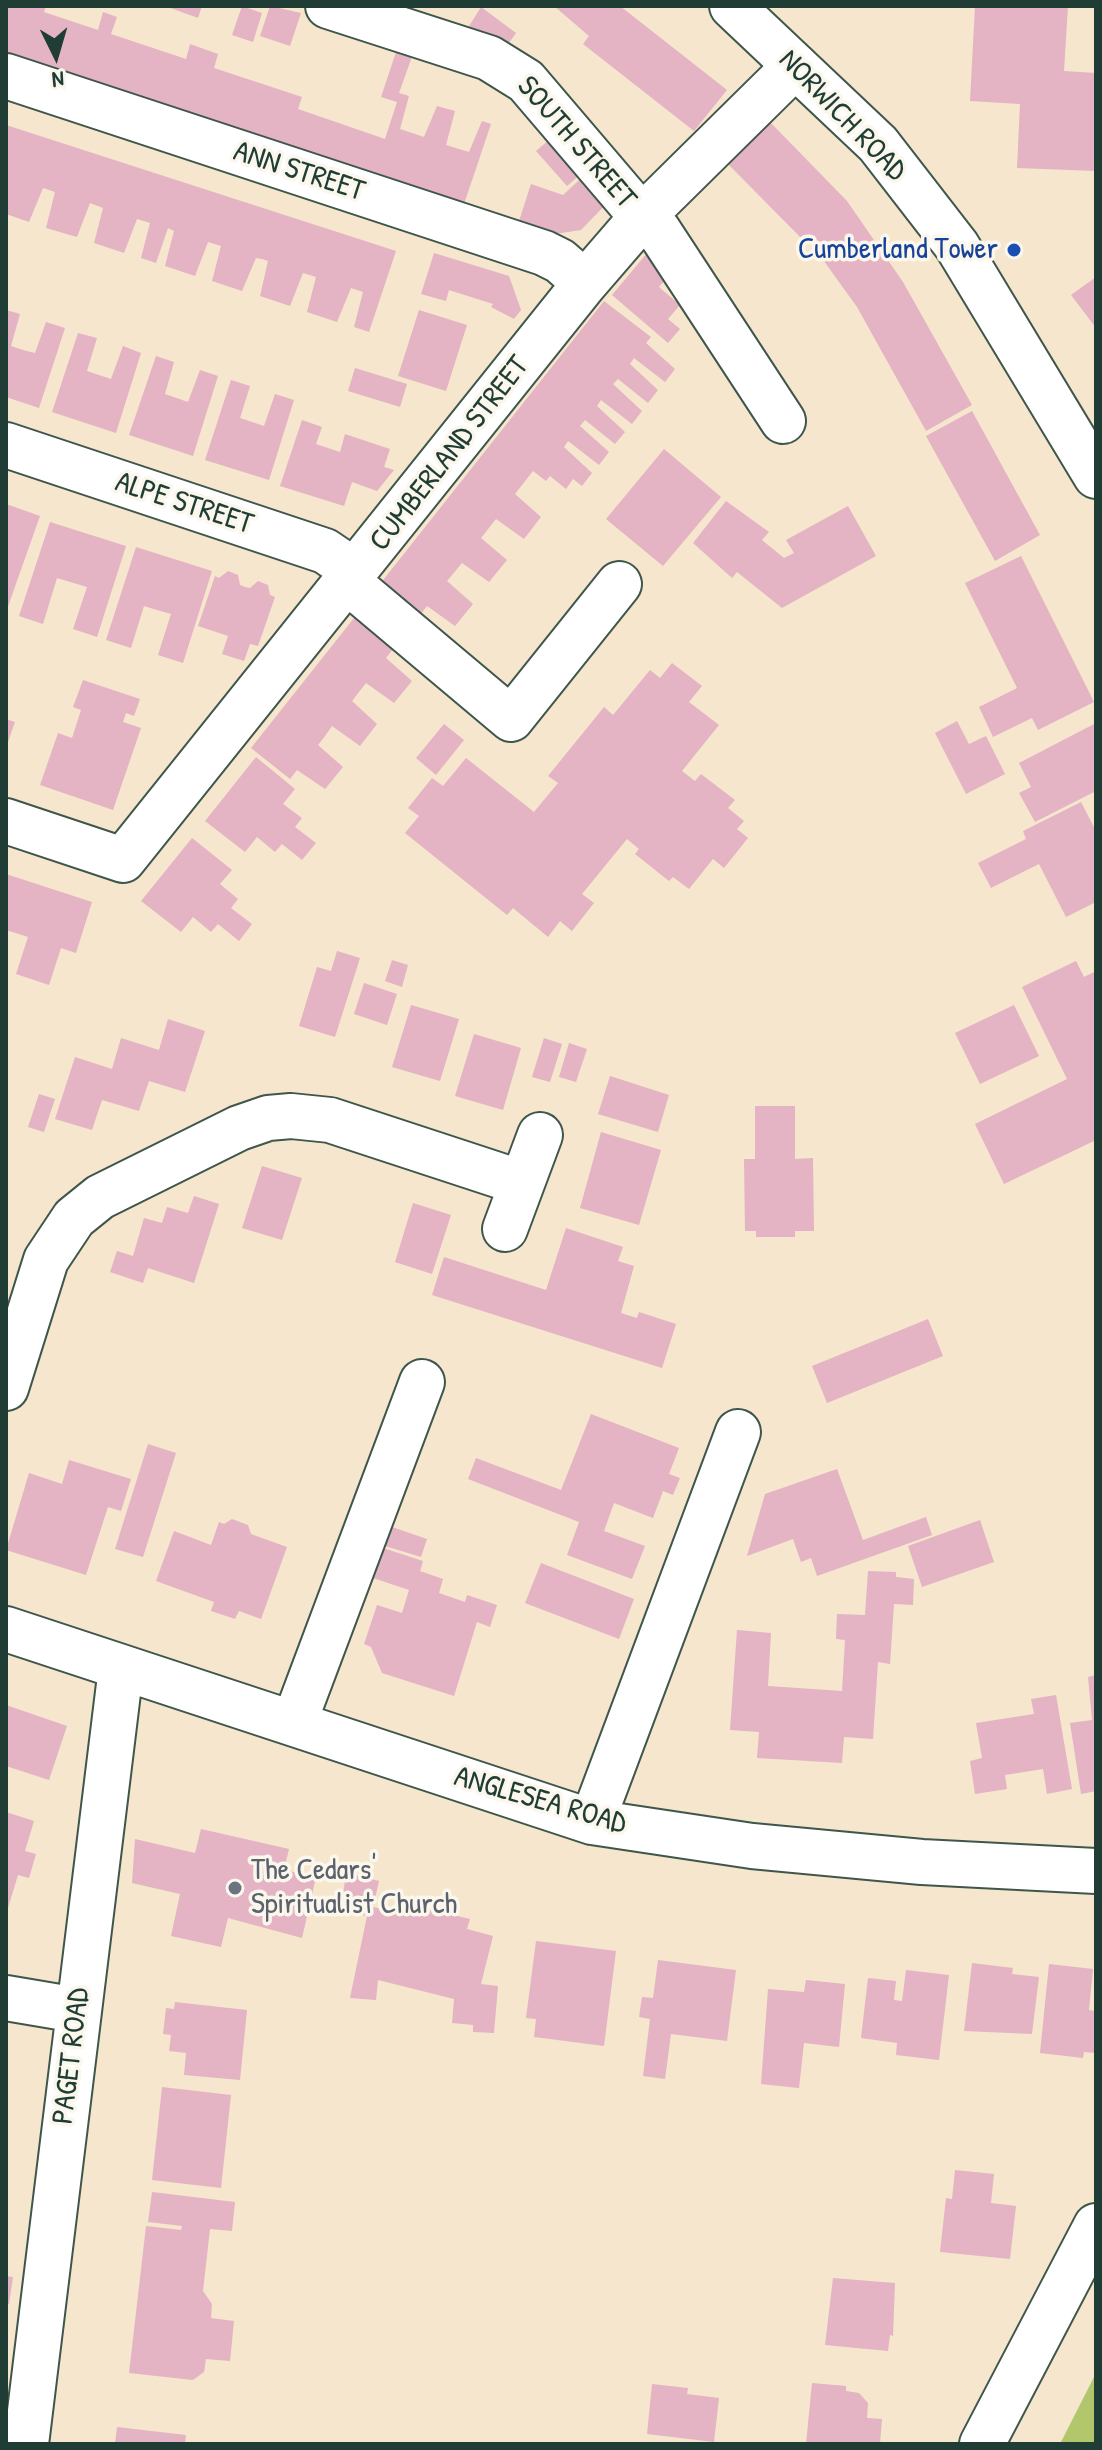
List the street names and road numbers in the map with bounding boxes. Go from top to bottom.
street label: NORWICH ROAD [771,43,913,189]
street label: SOUTH STREET [509,69,643,217]
street label: ANN STREET [229,134,369,210]
street label: CUMBERLAND STREET [363,349,537,559]
street label: ALPE STREET [111,465,257,543]
street label: ANGLESEA ROAD [450,1759,630,1843]
street label: PAGET ROAD [46,1986,98,2126]

